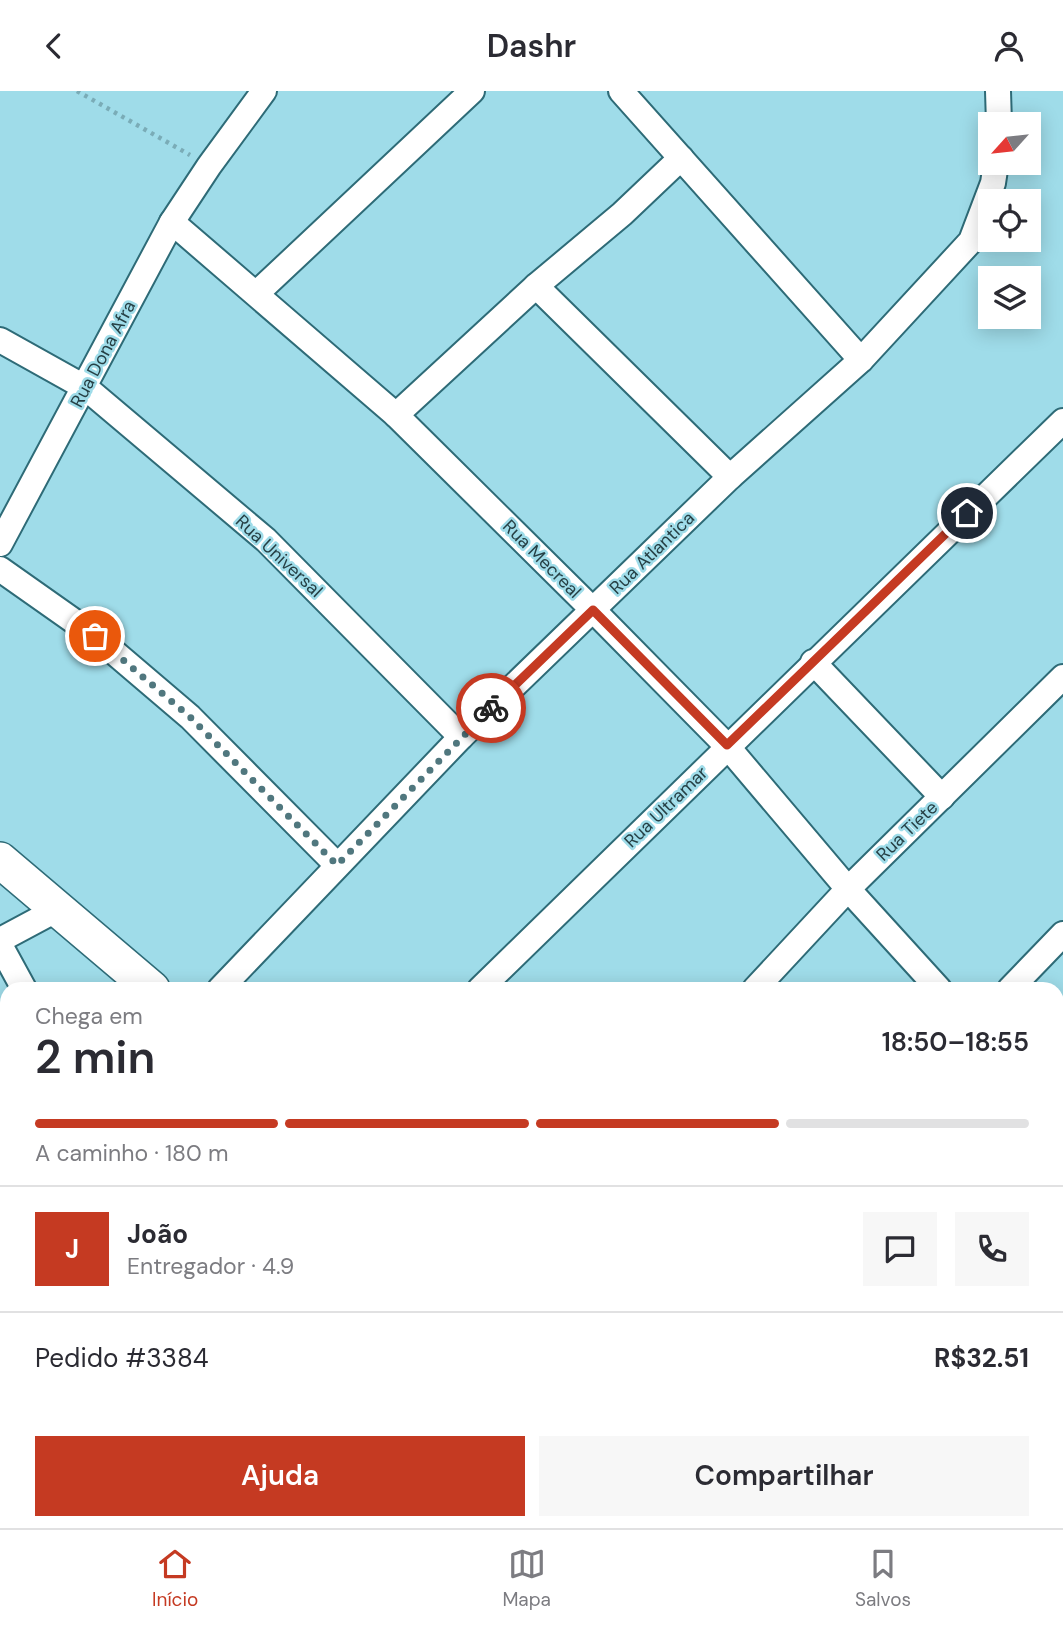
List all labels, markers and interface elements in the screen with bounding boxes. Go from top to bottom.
text: Dashr [487,25,576,67]
icon: back [35,27,73,65]
icon: person [990,27,1028,65]
north arrow [978,112,1041,175]
map controls [978,112,1041,329]
button: locate [978,189,1041,252]
button: layers [978,266,1041,329]
street label: Rua Dona Afra [65,296,141,412]
pin [937,483,997,543]
icon: home [948,494,986,532]
street label: Rua Atlantica [604,506,700,600]
street label: Rua Universal [230,509,328,603]
street label: Rua Mecreal [498,515,586,603]
pin [65,606,125,666]
icon: bag [76,617,114,655]
courier [456,673,526,743]
icon: bike [472,689,510,727]
street label: Rua Ultramar [619,761,713,853]
street label: Rua Tiete [871,796,943,866]
text: Chega em [35,1001,143,1031]
text: 18:50–18:55 [882,1025,1029,1059]
text: 2 min [35,1027,155,1087]
text: A caminho · 180 m [35,1138,228,1168]
button: chat [863,1212,937,1286]
button: phone [955,1212,1029,1286]
text: João [127,1217,188,1251]
text: J [65,1232,79,1266]
text: Entregador · 4.9 [127,1251,294,1281]
text: Pedido #3384 [35,1341,209,1375]
text: R$32.51 [934,1341,1029,1375]
button: Ajuda [35,1436,525,1516]
button: Compartilhar [539,1436,1029,1516]
tab: Início [152,1545,198,1612]
tab: Mapa [502,1545,551,1612]
tab: Salvos [855,1545,911,1612]

